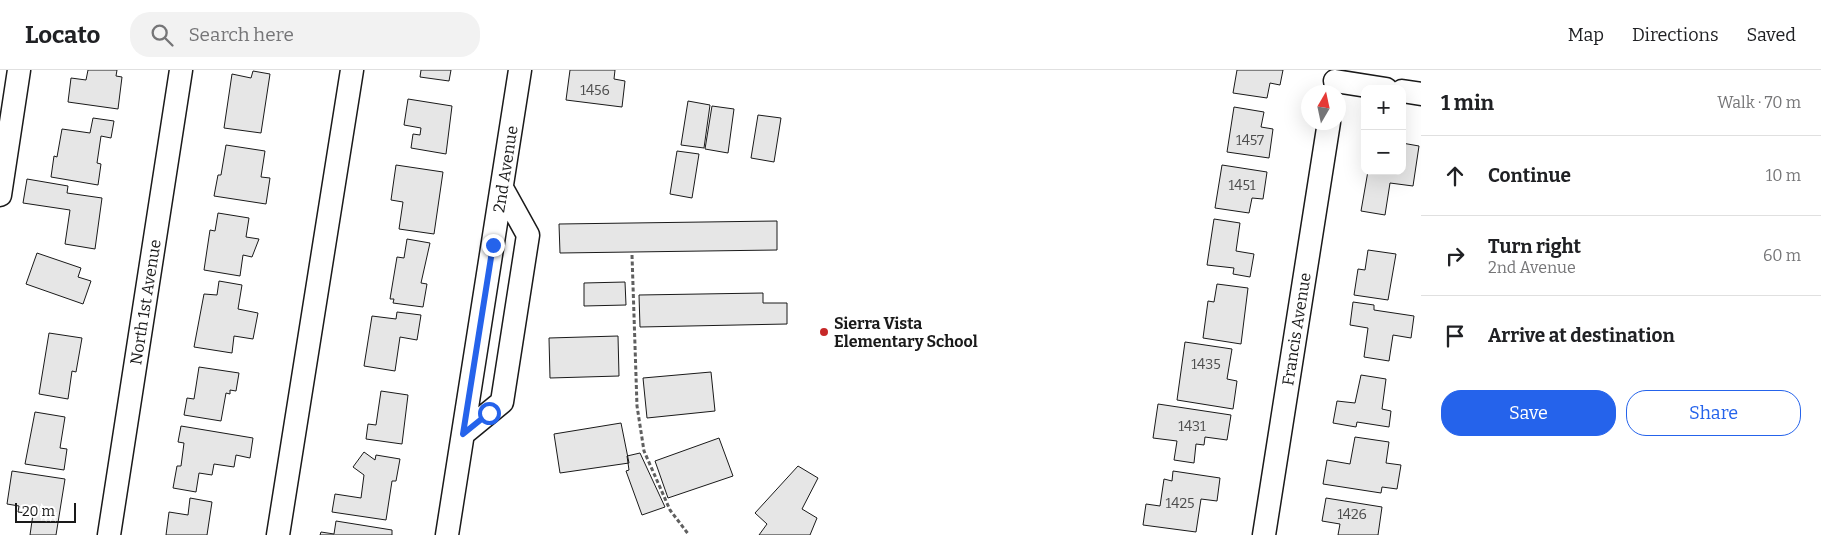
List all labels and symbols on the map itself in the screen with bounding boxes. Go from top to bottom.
house number: 1456 [580,82,610,99]
north arrow [1301,85,1346,130]
street label: 2nd Avenue [489,124,522,214]
house number: 1457 [1236,132,1264,149]
house number: 1451 [1229,177,1256,194]
route end [482,234,505,257]
street label: North 1st Avenue [126,238,165,366]
street label: Francis Avenue [1278,271,1315,387]
place label: Sierra Vista Elementary School [834,314,978,351]
marker: Sierra Vista Elementary School [818,326,830,338]
house number: 1435 [1191,356,1221,373]
route start [478,402,501,425]
house number: 1431 [1178,418,1206,435]
house number: 1425 [1166,495,1194,512]
scale bar [15,500,76,523]
house number: 1426 [1337,506,1367,523]

